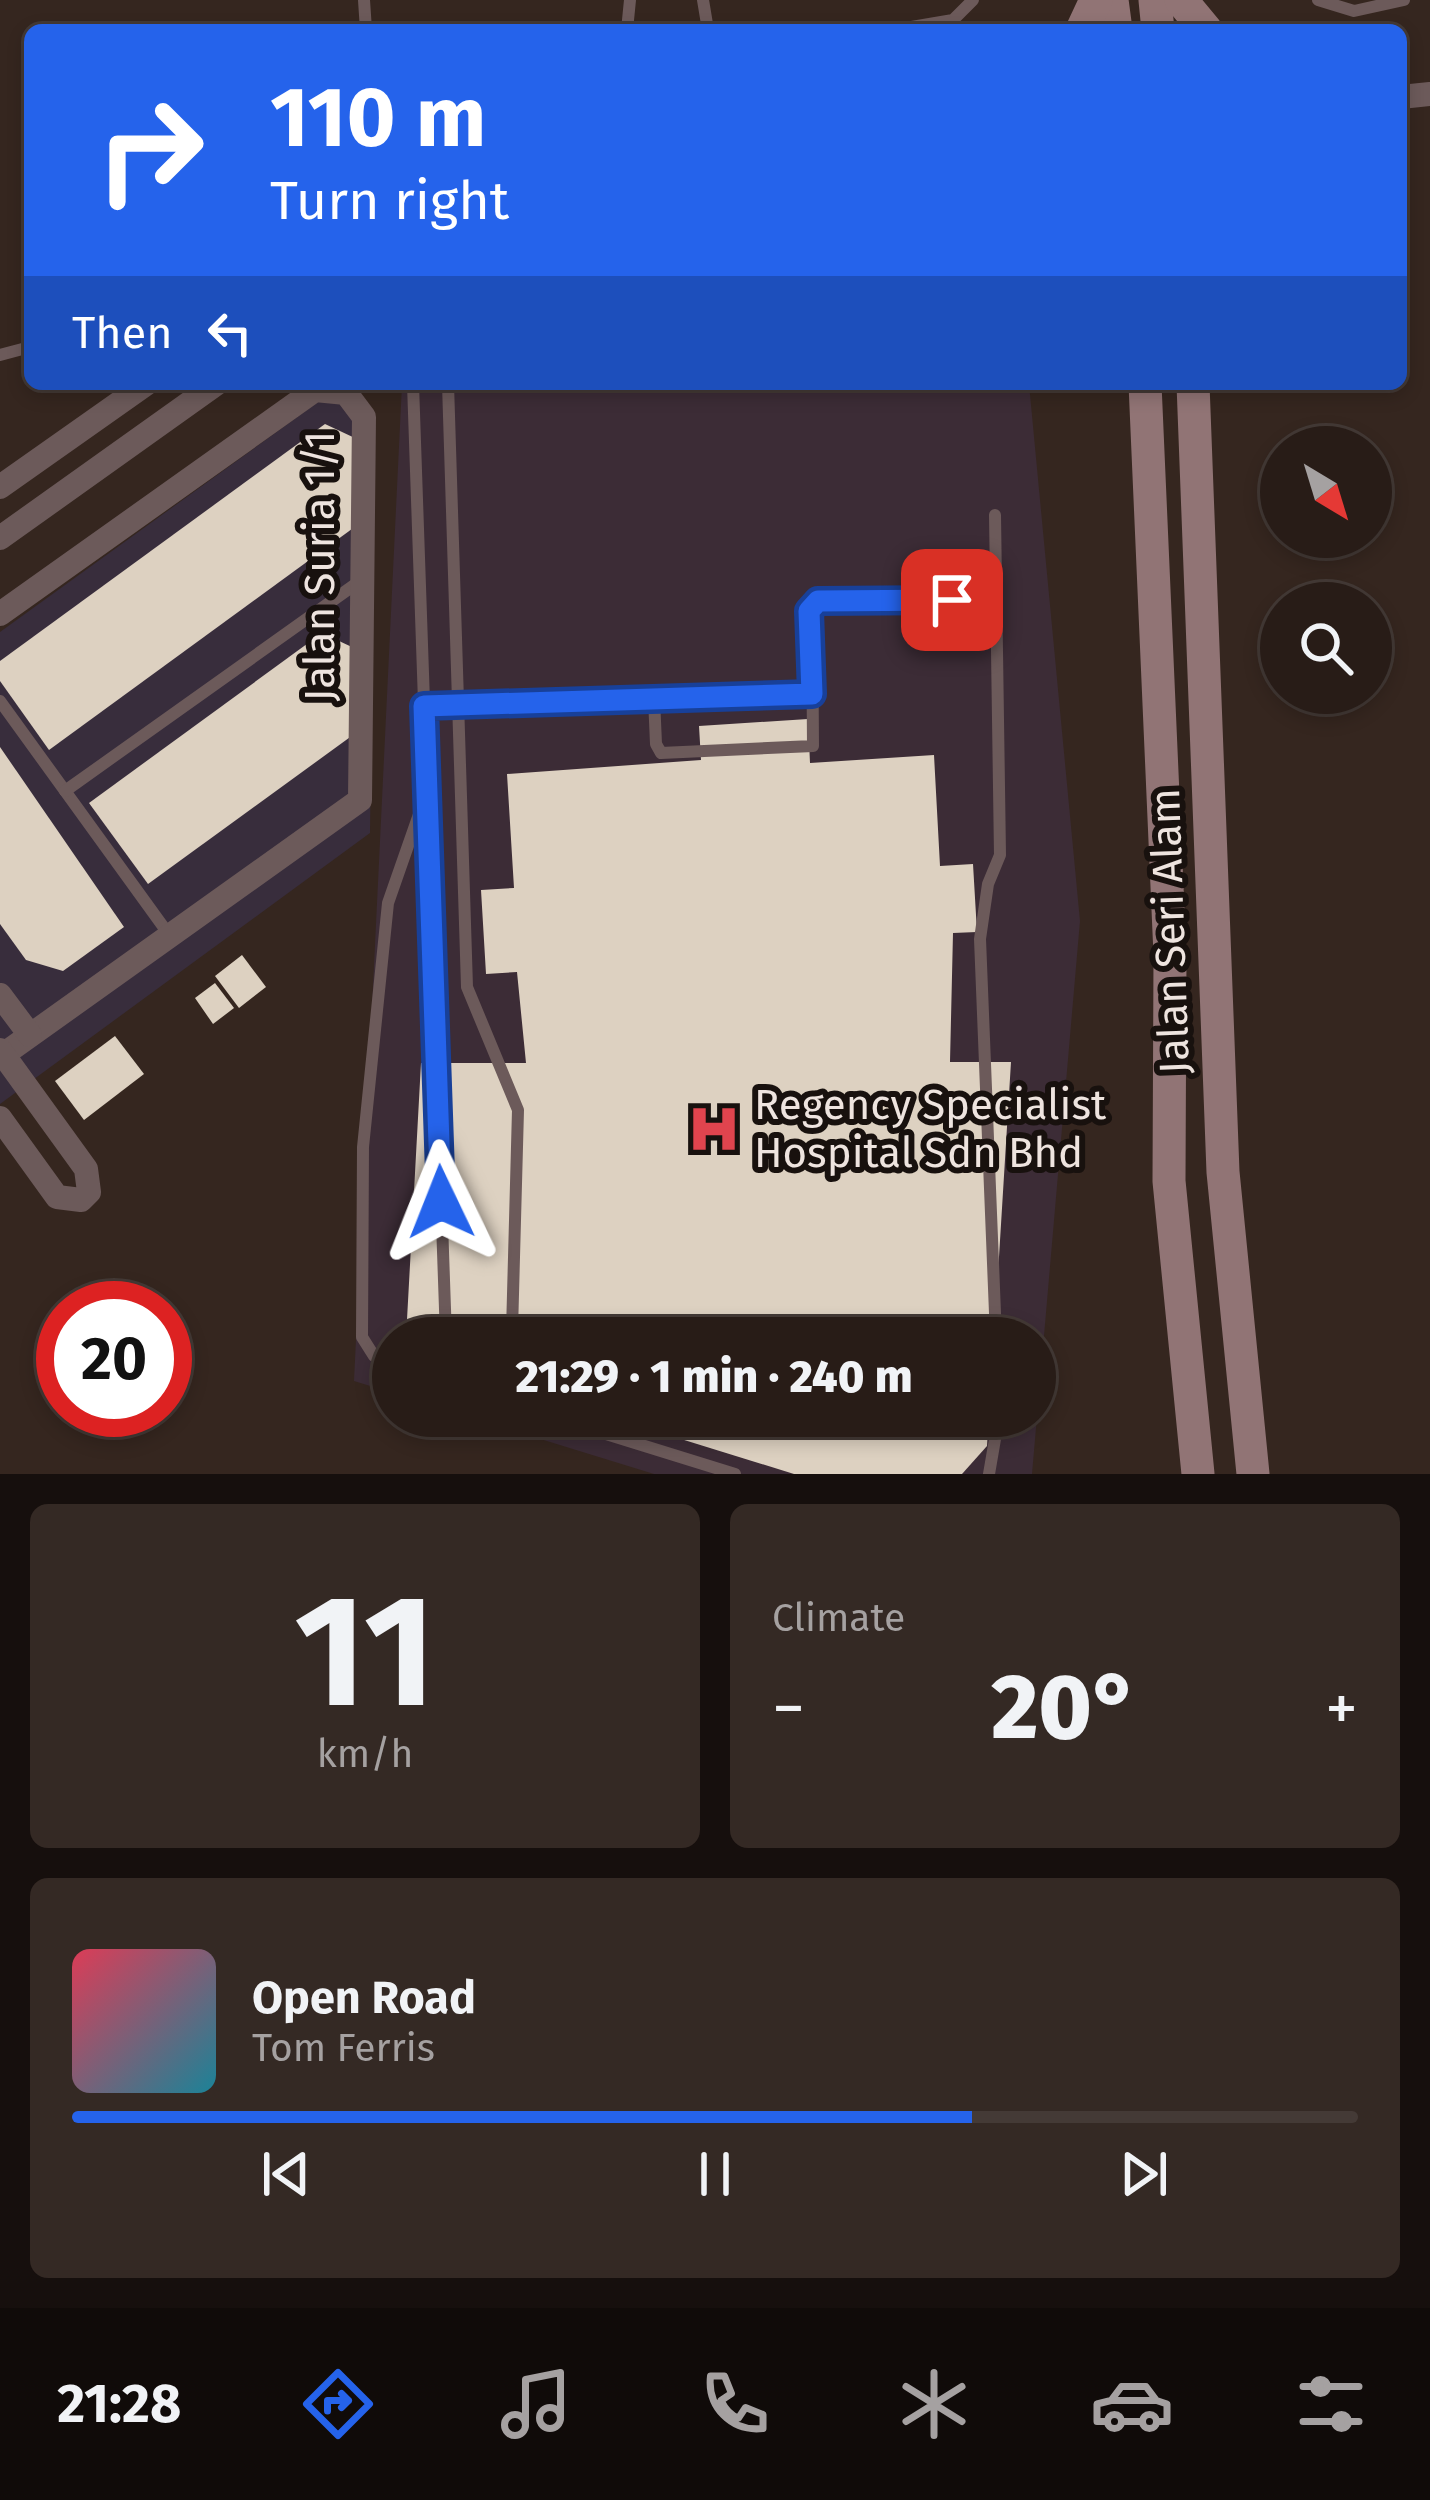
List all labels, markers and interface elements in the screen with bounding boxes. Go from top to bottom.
text: 110 m [270,67,486,168]
icon: right [72,72,228,228]
text: Turn right [270,169,509,233]
icon: left [197,300,263,366]
text: Then [72,306,173,360]
north arrow [1260,426,1392,558]
map controls [1260,426,1392,714]
street label: Jalan Suria 1/1 [295,431,345,701]
pin [901,549,1003,651]
icon: arrive [919,567,985,633]
button: search [1260,582,1392,714]
street label: Jalan Seri Alam [1140,787,1200,1075]
place label: Regency Specialist Hospital Sdn Bhd [754,1080,1107,1178]
hospital icon: Regency Specialist Hospital Sdn Bhd [685,1100,743,1158]
position arrow [378,1139,504,1265]
speed limit sign: 20 [36,1281,192,1437]
text: 21:29 · 1 min · 240 m [516,1350,913,1404]
text: 11 [294,1559,436,1746]
text: Climate [772,1595,905,1641]
text: 20° [991,1654,1139,1762]
text: − [772,1669,805,1748]
text: + [1325,1669,1358,1748]
text: km/h [317,1731,413,1777]
text: Open Road [252,1971,476,2025]
text: Tom Ferris [252,2025,435,2071]
icon: previous [253,2141,319,2207]
icon: pause [682,2141,748,2207]
icon: next [1111,2141,1177,2207]
icon: directions [296,2362,380,2446]
icon: music [494,2362,578,2446]
icon: phone [693,2362,777,2446]
icon: climate [892,2362,976,2446]
icon: car [1090,2362,1174,2446]
icon: filters [1289,2362,1373,2446]
text: 21:28 [57,2372,181,2436]

